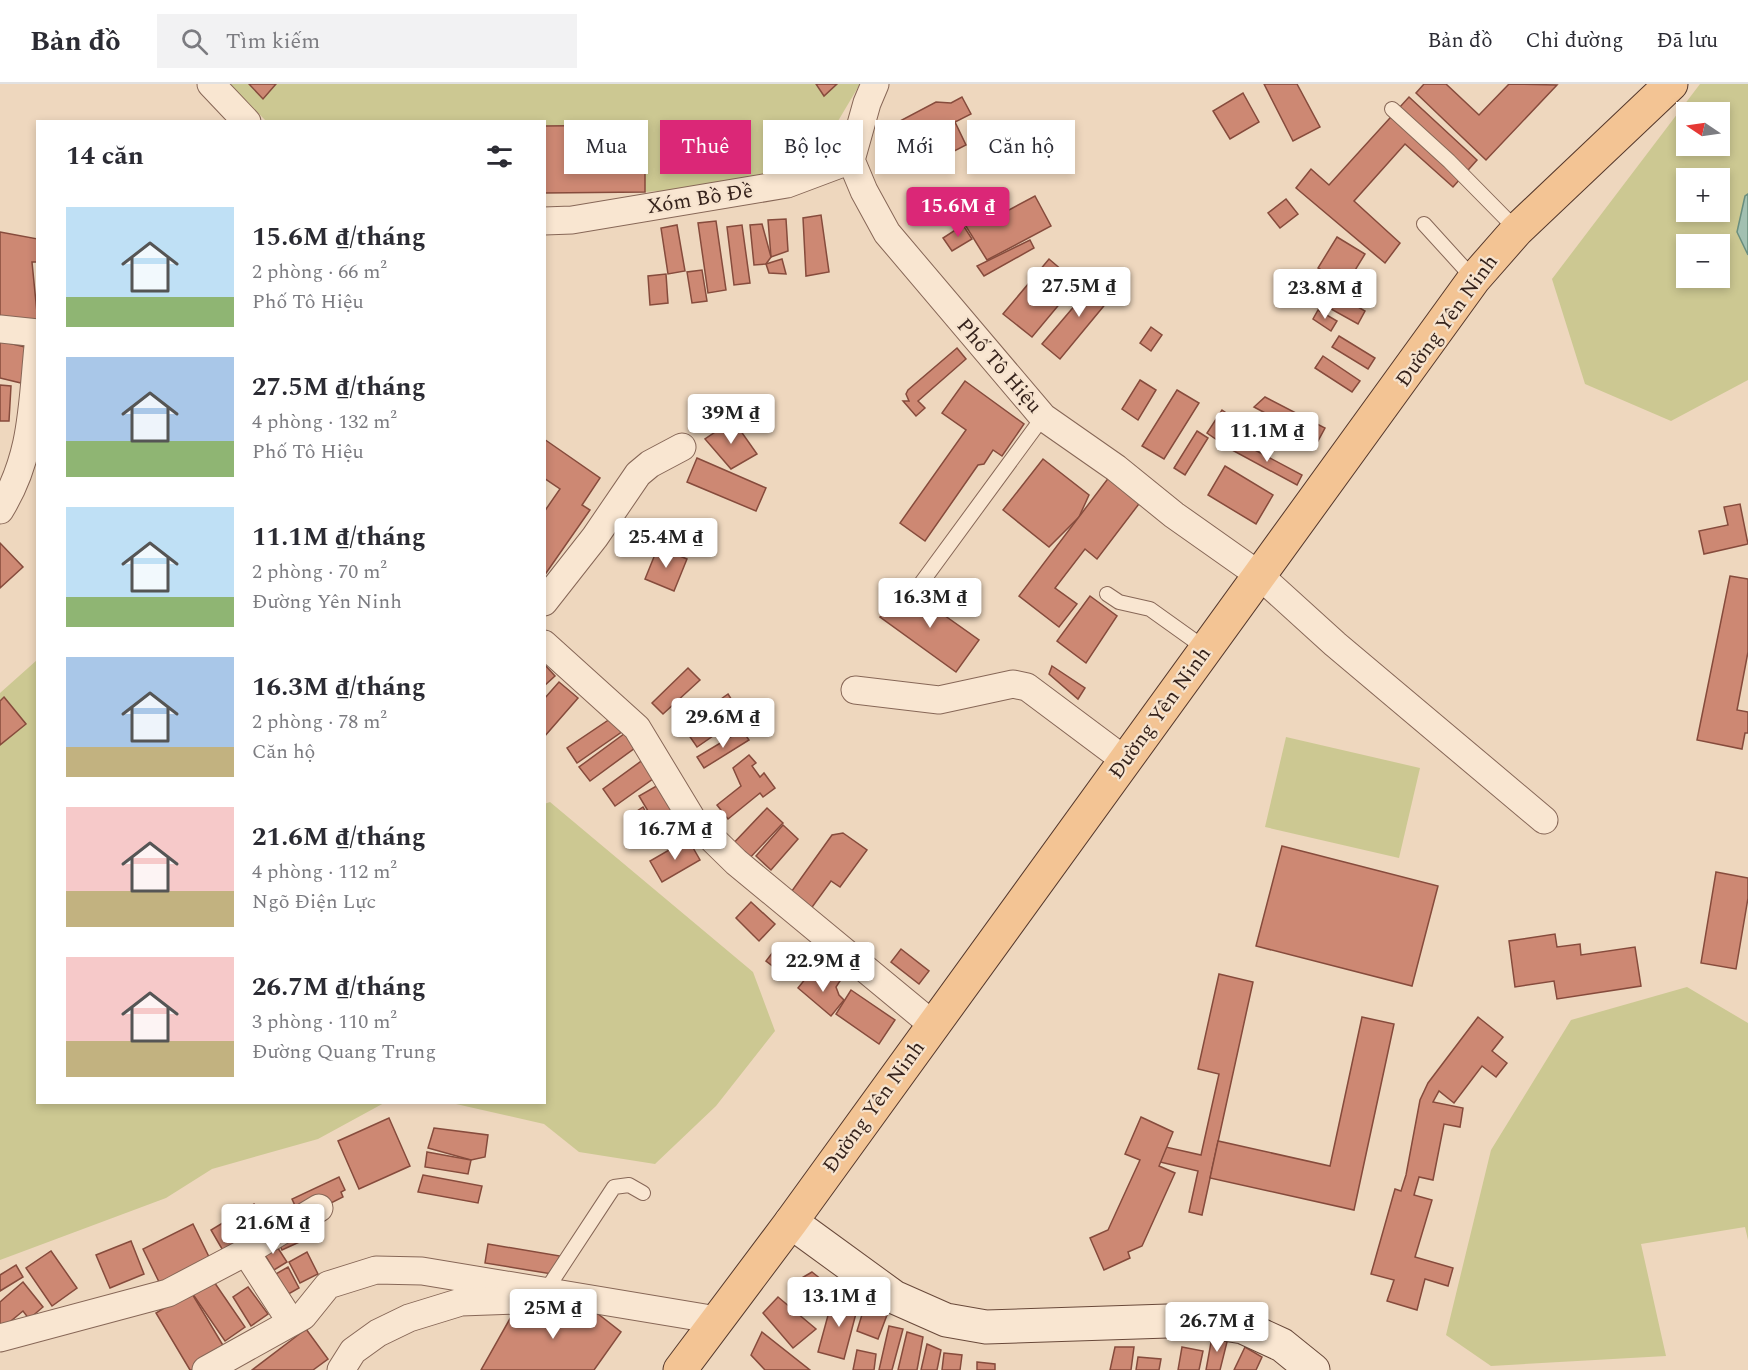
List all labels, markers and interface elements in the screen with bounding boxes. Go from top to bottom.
search box [157,14,577,68]
text: Bản đồ [30,20,121,63]
icon: search [178,25,211,58]
text: Tìm kiếm [226,25,320,58]
text: Bản đồ [1428,25,1493,57]
text: Chỉ đường [1526,25,1623,57]
text: Đã lưu [1656,25,1718,57]
north arrow [1676,102,1730,156]
map controls [1676,102,1730,288]
chip: Mua [564,120,648,174]
chip: Thuê [660,120,751,174]
chip: Bộ lọc [763,120,863,174]
chip: Mới [875,120,955,174]
chip: Căn hộ [967,120,1075,174]
text: 14 căn [66,136,144,176]
icon: filters [483,140,516,173]
button: + [1676,168,1730,222]
street label: Xóm Bồ Đề [645,175,755,223]
pin: 15.6M ₫ [903,187,1013,238]
text: 15.6M ₫ [920,191,996,221]
text: 15.6M ₫/tháng [252,217,426,257]
icon: home [114,231,186,303]
button: − [1676,234,1730,288]
street label: Đường Yên Ninh [1388,248,1506,394]
text: 2 phòng · 66 m² [252,257,387,287]
pin: 27.5M ₫ [1024,267,1134,318]
pin: 23.8M ₫ [1270,269,1380,320]
text: 27.5M ₫ [1041,271,1117,301]
text: 23.8M ₫ [1287,273,1363,303]
text: Phố Tô Hiệu [252,287,364,317]
street label: Phố Tô Hiệu [948,311,1050,421]
text: 27.5M ₫/tháng [252,367,426,407]
icon: home [114,381,186,453]
pin: 39M ₫ [689,394,773,445]
text: 39M ₫ [702,398,760,428]
text: 4 phòng · 132 m² [252,407,397,437]
pin: 11.1M ₫ [1212,412,1322,463]
text: 11.1M ₫ [1229,416,1305,446]
text: Phố Tô Hiệu [252,437,364,467]
text: 11.1M ₫/tháng [252,517,426,557]
pin: 25.4M ₫ [611,518,721,569]
text: 25.4M ₫ [628,522,704,552]
icon: home [114,531,186,603]
text: 2 phòng · 70 m² [252,557,387,587]
pin: 16.3M ₫ [875,578,985,629]
text: 16.3M ₫ [892,582,968,612]
text: Đường Yên Ninh [252,587,402,617]
street label: Đường Yên Ninh [1101,640,1219,786]
text: 16.3M ₫/tháng [252,667,426,707]
icon: home [114,681,186,753]
pin: 29.6M ₫ [668,698,778,749]
text: 29.6M ₫ [685,702,761,732]
text: 2 phòng · 78 m² [252,707,387,737]
text: Căn hộ [252,737,315,767]
pin: 16.7M ₫ [620,810,730,861]
text: 16.7M ₫ [637,814,713,844]
text: 21.6M ₫/tháng [252,817,426,857]
icon: home [114,831,186,903]
text: 4 phòng · 112 m² [252,857,397,887]
text: Ngõ Điện Lực [252,887,376,917]
pin: 22.9M ₫ [768,942,878,993]
text: 22.9M ₫ [785,946,861,976]
text: 26.7M ₫/tháng [252,967,426,1007]
icon: home [114,981,186,1053]
text: 3 phòng · 110 m² [252,1007,397,1037]
street label: Đường Yên Ninh [815,1034,933,1180]
text: Đường Quang Trung [252,1037,436,1067]
pin: 21.6M ₫ [218,1204,328,1255]
text: 21.6M ₫ [235,1208,311,1238]
pin: 13.1M ₫ [784,1277,894,1328]
text: 13.1M ₫ [801,1281,877,1311]
pin: 25M ₫ [511,1289,595,1340]
text: 25M ₫ [524,1293,582,1323]
pin: 26.7M ₫ [1162,1302,1272,1353]
text: 26.7M ₫ [1179,1306,1255,1336]

